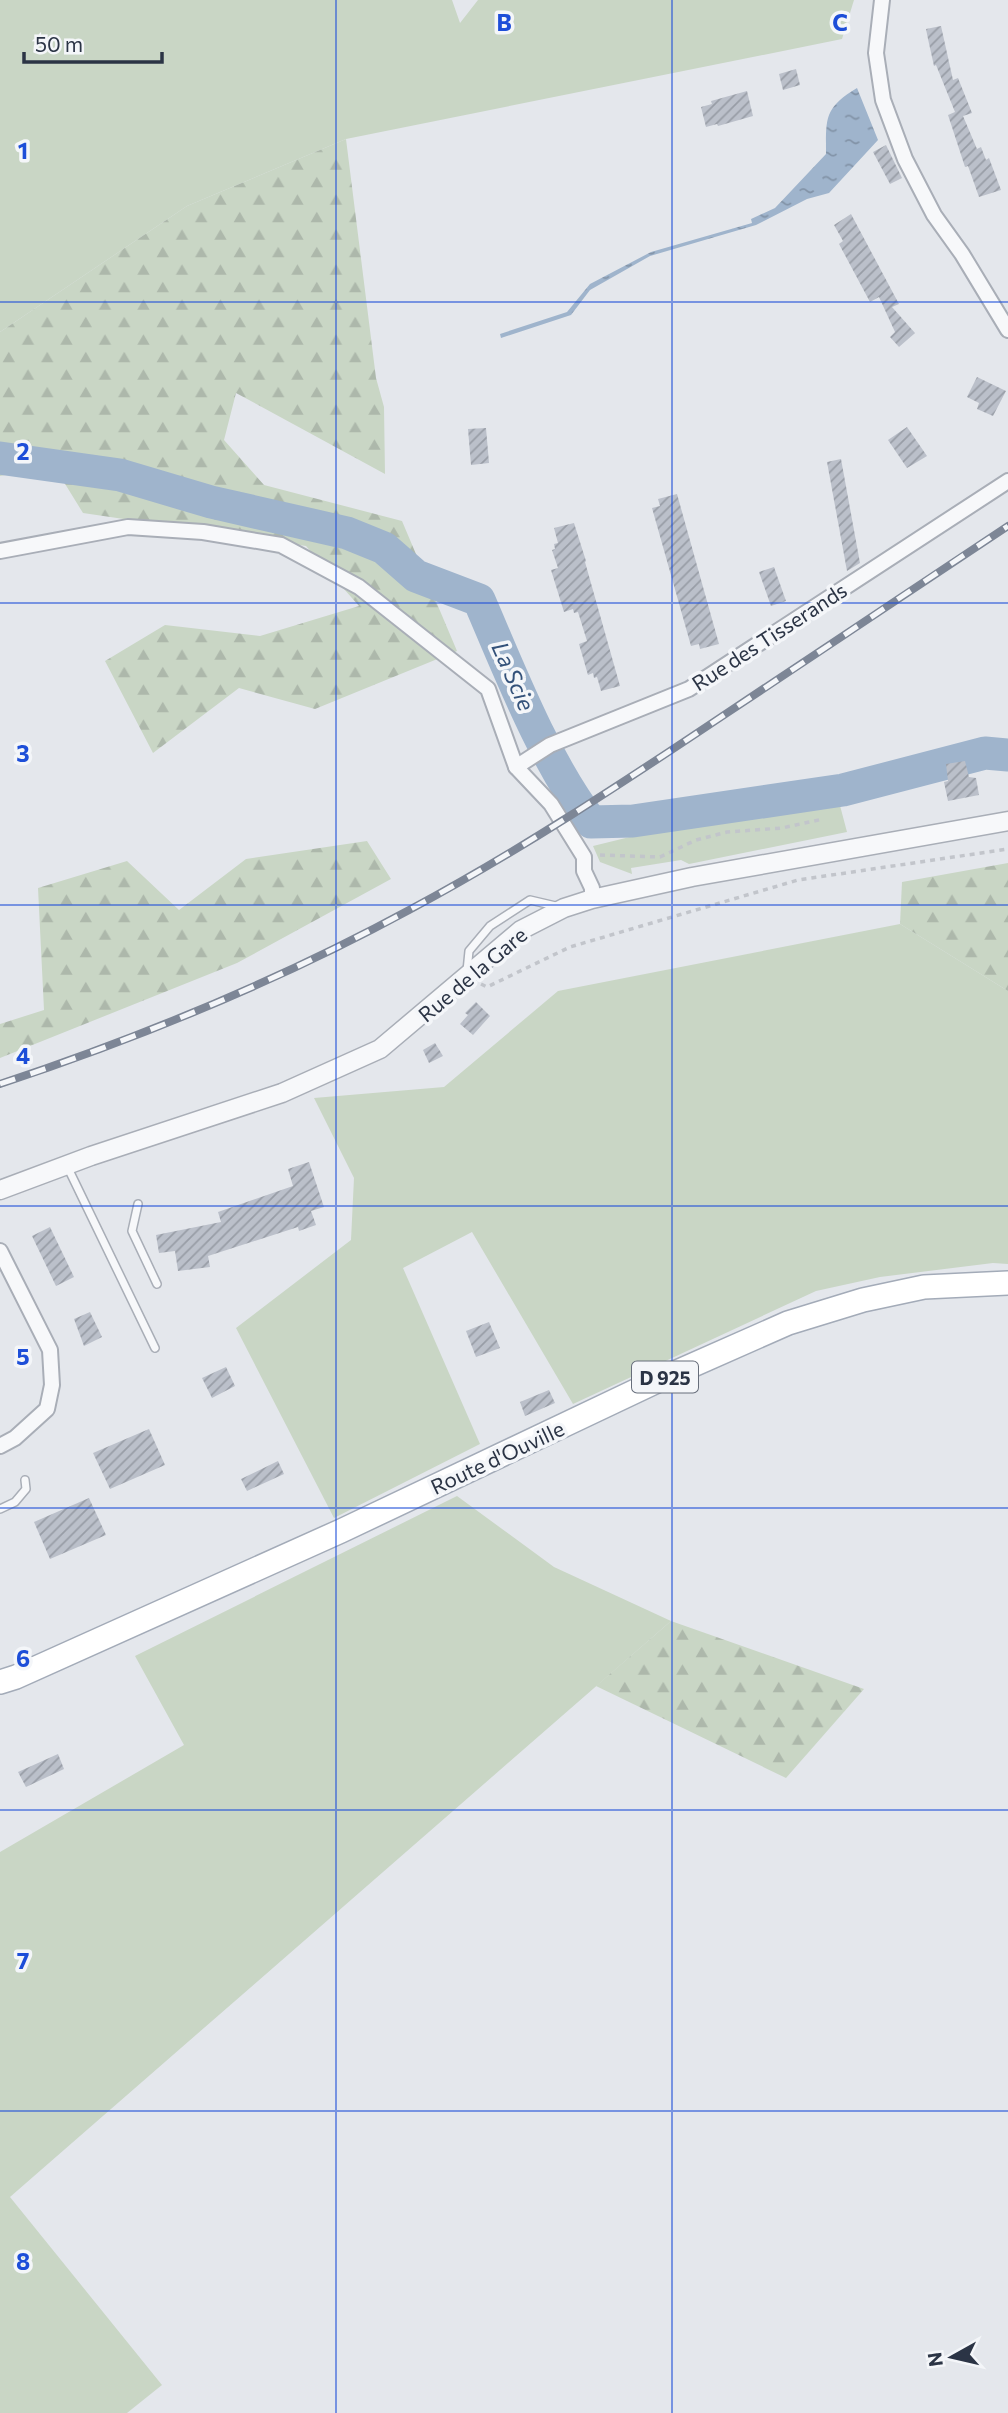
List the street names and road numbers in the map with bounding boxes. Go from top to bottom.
street label: Rue des Tisserands [687,577,851,695]
street label: Rue de la Gare [413,921,531,1027]
road number: D 925 [632,1362,698,1392]
street label: Route d'Ouville [426,1415,568,1499]

